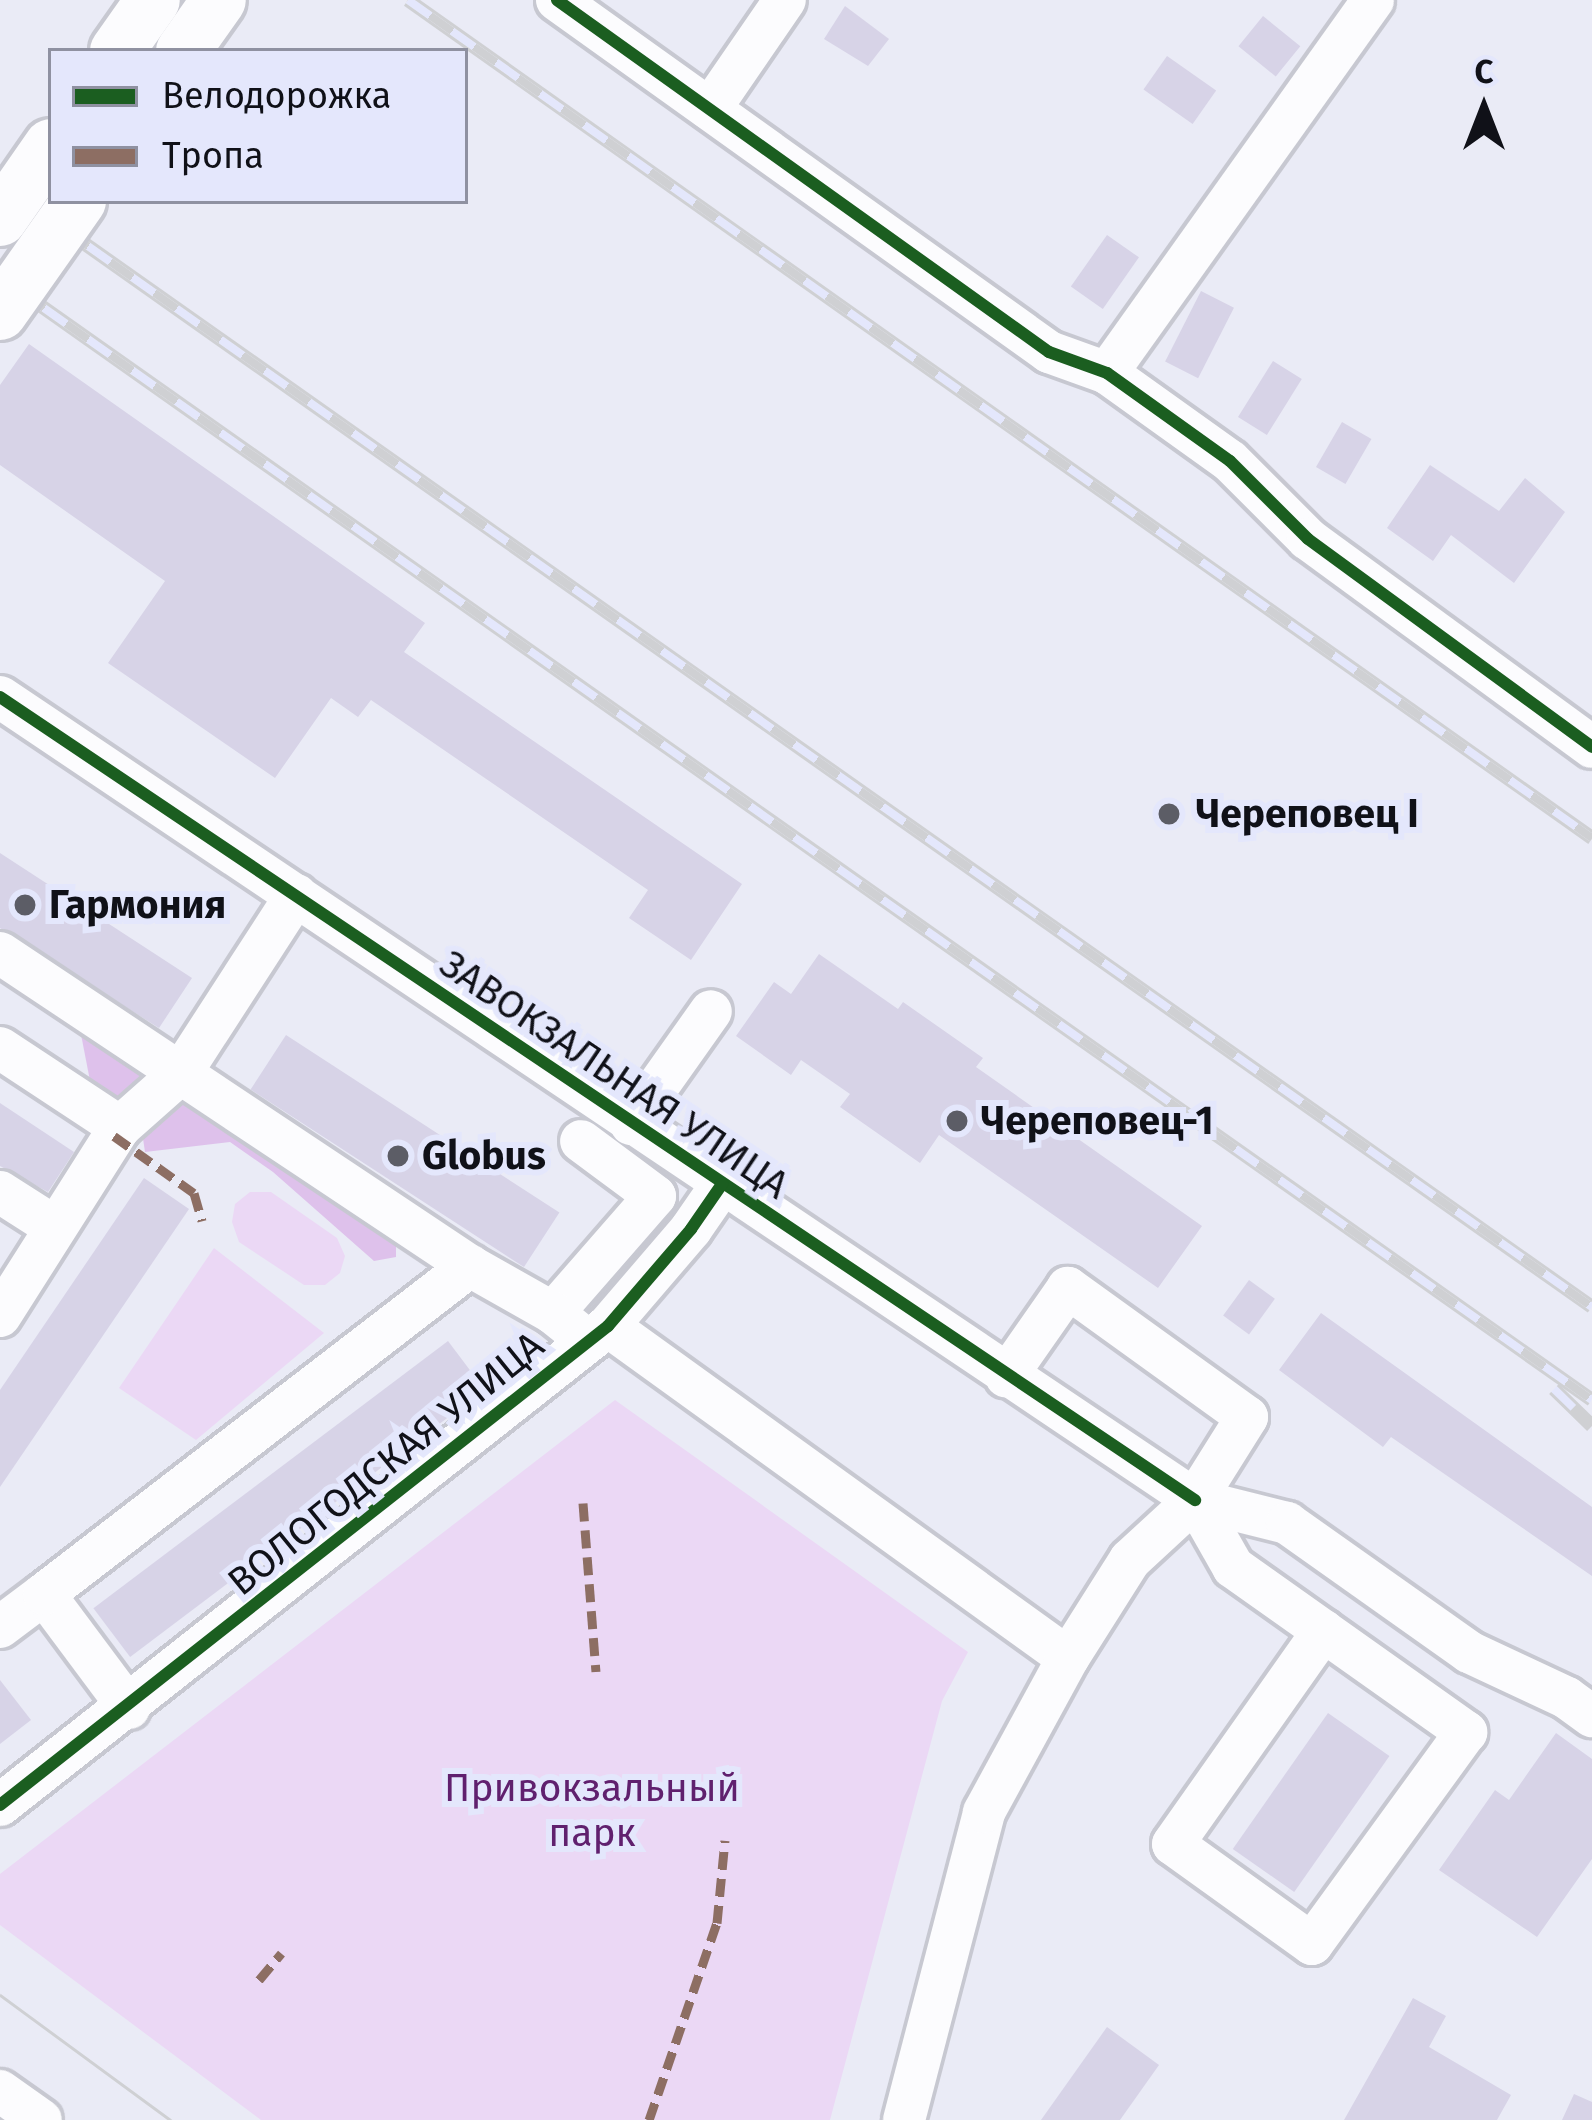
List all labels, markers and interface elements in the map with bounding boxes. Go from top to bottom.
legend [48,48,468,204]
north arrow [1424,48,1544,168]
text: С [1475,52,1493,92]
text: Велодорожка [162,74,391,118]
text: Тропа [162,134,264,178]
place label: Череповец I [1196,791,1419,837]
marker: Череповец I [1153,798,1185,830]
place label: Гармония [49,882,226,928]
marker: Гармония [12,892,38,918]
street label: ЗАВОКЗАЛЬНАЯ УЛИЦА [431,941,797,1209]
place label: Череповец-1 [981,1098,1214,1144]
marker: Череповец-1 [944,1108,970,1134]
place label: Globus [422,1133,546,1179]
marker: Globus [385,1143,411,1169]
street label: ВОЛОГОДСКАЯ УЛИЦА [219,1322,553,1606]
park label: Привокзальный парк [444,1766,740,1857]

